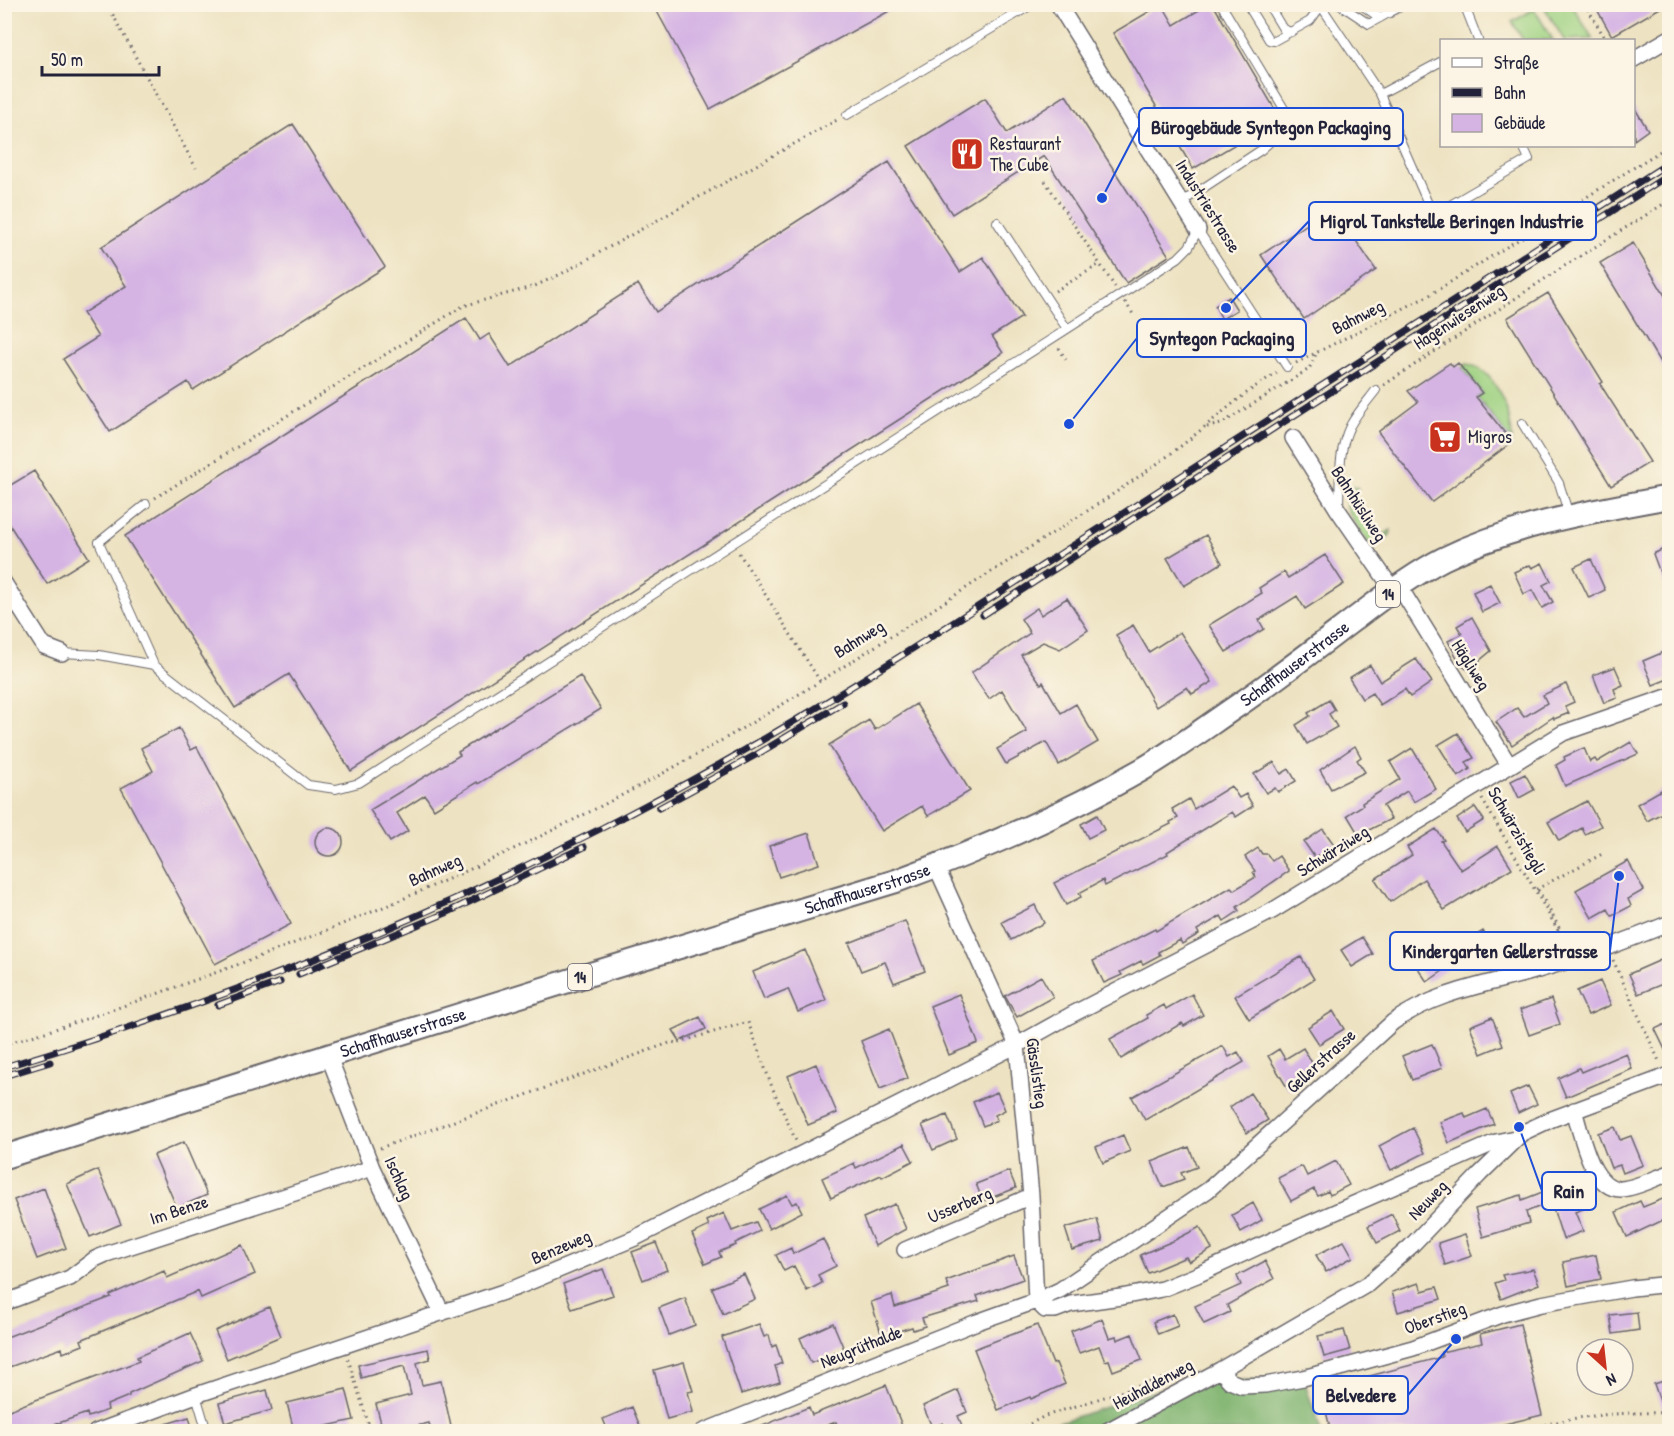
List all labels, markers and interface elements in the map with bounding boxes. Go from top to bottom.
scale bar [42,39,159,77]
legend [1440,39,1635,147]
text: 50 m [51,47,83,72]
text: Straße [1494,50,1539,75]
text: Bahn [1494,80,1526,105]
callout: Bürogebäude Syntegon Packaging [1139,108,1403,146]
text: Gebäude [1494,110,1546,135]
text: Bürogebäude Syntegon Packaging [1151,113,1391,141]
place label: Restaurant The Cube [990,131,1062,177]
restaurant icon: Restaurant The Cube [949,136,985,172]
street label: Industriestrasse [1170,154,1247,257]
callout: Migrol Tankstelle Beringen Industrie [1309,202,1596,240]
text: Migrol Tankstelle Beringen Industrie [1320,207,1584,235]
street label: Hagenwiesenweg [1408,278,1509,355]
street label: Bahnweg [1327,293,1388,340]
callout: Syntegon Packaging [1137,319,1306,357]
text: Syntegon Packaging [1150,324,1294,352]
supermarket icon: Migros [1427,419,1463,455]
place label: Migros [1468,424,1512,449]
street label: Bahnhüsliweg [1326,461,1393,547]
road number: 14 [1376,581,1400,607]
street label: Bahnweg [829,613,889,664]
street label: Schaffhauserstrasse [1235,614,1354,712]
street label: Hägliweg [1446,634,1497,695]
street label: Schwärzistiegli [1482,782,1553,879]
street label: Schwärziweg [1292,819,1373,882]
street label: Bahnweg [404,847,465,892]
street label: Schaffhauserstrasse [801,856,933,920]
callout: Kindergarten Gellerstrasse [1390,932,1610,970]
text: Kindergarten Gellerstrasse [1402,937,1598,965]
road number: 14 [568,964,592,990]
street label: Schaffhauserstrasse [337,1001,469,1063]
street label: Gellerstrasse [1280,1023,1361,1099]
street label: Gässlistieg [1020,1036,1055,1110]
street label: Ischlag [378,1152,420,1204]
callout: Rain [1542,1172,1596,1210]
street label: Neuweg [1402,1174,1453,1225]
text: Rain [1554,1177,1584,1204]
street label: Usserberg [924,1180,996,1229]
street label: Im Benze [146,1188,211,1231]
street label: Benzeweg [527,1223,595,1270]
street label: Oberstieg [1401,1295,1469,1340]
street label: Neugrüthalde [816,1319,905,1374]
north arrow [1575,1337,1635,1397]
street label: Heuhaldenweg [1108,1352,1197,1415]
text: N [1603,1369,1621,1392]
callout: Belvedere [1313,1376,1408,1414]
text: Belvedere [1326,1381,1396,1408]

